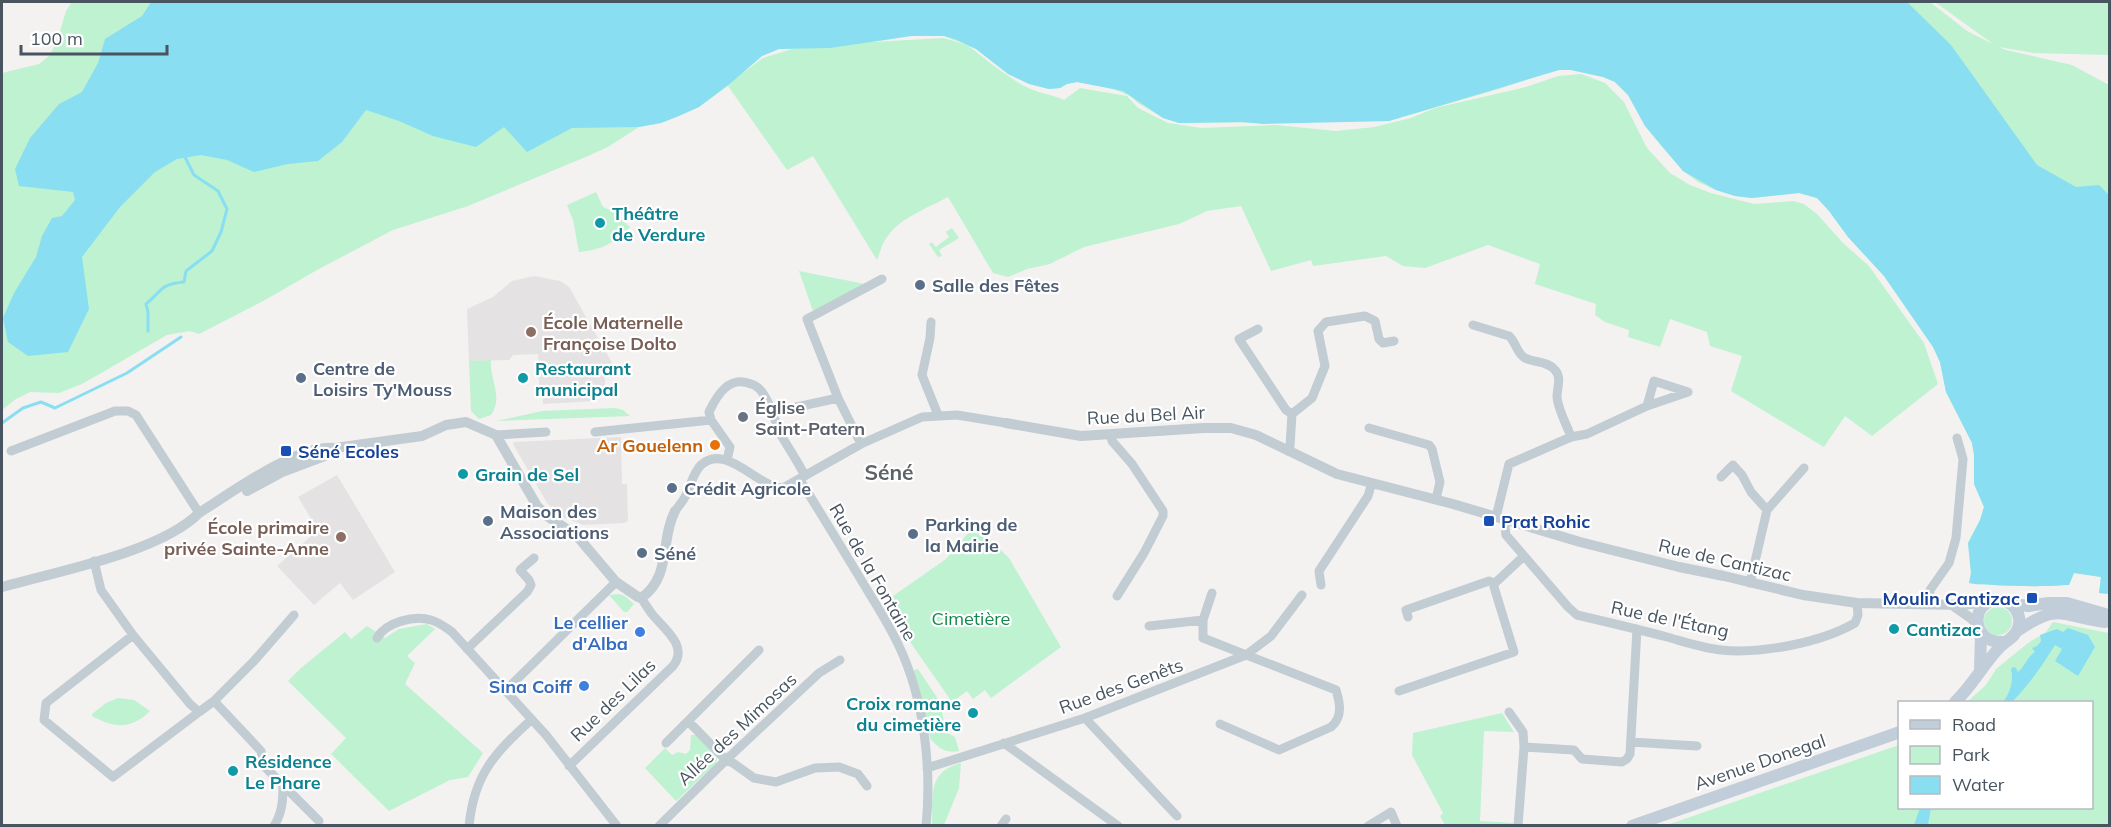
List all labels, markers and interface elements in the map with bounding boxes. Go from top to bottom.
scale bar [21,18,166,56]
text: 100 m [30,27,83,50]
place label: Théâtre de Verdure [612,202,705,246]
marker: Théâtre de Verdure [593,216,607,230]
place label: Salle des Fêtes [932,274,1059,297]
marker: Salle des Fêtes [913,278,927,292]
place label: École Maternelle Françoise Dolto [543,311,683,355]
marker: École Maternelle Françoise Dolto [524,325,538,339]
place label: Centre de Loisirs Ty'Mouss [313,357,452,401]
place label: Restaurant municipal [535,357,631,401]
marker: Centre de Loisirs Ty'Mouss [294,371,308,385]
marker: Restaurant municipal [516,371,530,385]
place label: Église Saint-Patern [755,396,865,440]
street label: Rue du Bel Air [1086,400,1206,430]
marker: Église Saint-Patern [736,410,750,424]
place label: Ar Gouelenn [597,434,703,457]
marker: Ar Gouelenn [708,438,722,452]
place label: Séné Ecoles [298,440,399,463]
marker: Séné Ecoles [279,444,293,458]
district label: Séné [864,459,914,485]
place label: Grain de Sel [475,463,579,486]
marker: Grain de Sel [456,467,470,481]
place label: Crédit Agricole [684,477,811,500]
marker: Crédit Agricole [665,481,679,495]
street label: Rue de la Fontaine [824,499,922,645]
place label: Maison des Associations [500,500,609,544]
place label: Prat Rohic [1501,510,1590,533]
place label: Parking de la Mairie [925,513,1018,557]
marker: Maison des Associations [481,514,495,528]
marker: Prat Rohic [1482,514,1496,528]
place label: École primaire privée Sainte-Anne [164,516,329,560]
marker: Parking de la Mairie [906,527,920,541]
marker: École primaire privée Sainte-Anne [334,530,348,544]
street label: Rue de Cantizac [1656,534,1794,586]
place label: Séné [654,542,696,565]
marker: Séné [635,546,649,560]
place label: Moulin Cantizac [1883,587,2020,610]
marker: Moulin Cantizac [2025,591,2039,605]
street label: Rue de l'Étang [1609,595,1731,643]
park label: Cimetière [932,607,1010,630]
place label: Le cellier d'Alba [553,611,629,655]
place label: Cantizac [1906,618,1981,641]
marker: Cantizac [1887,622,1901,636]
marker: Le cellier d'Alba [633,625,647,639]
street label: Rue des Genêts [1056,653,1186,719]
street label: Rue des Lilas [566,654,660,746]
street label: Allée des Mimosas [673,668,801,790]
place label: Sina Coiff [489,675,572,698]
marker: Sina Coiff [577,679,591,693]
place label: Croix romane du cimetière [846,692,961,736]
legend [1898,701,2093,809]
marker: Croix romane du cimetière [966,706,980,720]
text: Road [1952,713,1996,736]
street label: Avenue Donegal [1691,729,1829,795]
text: Park [1952,743,1991,766]
place label: Résidence Le Phare [245,750,332,794]
marker: Résidence Le Phare [226,764,240,778]
text: Water [1952,773,2005,796]

